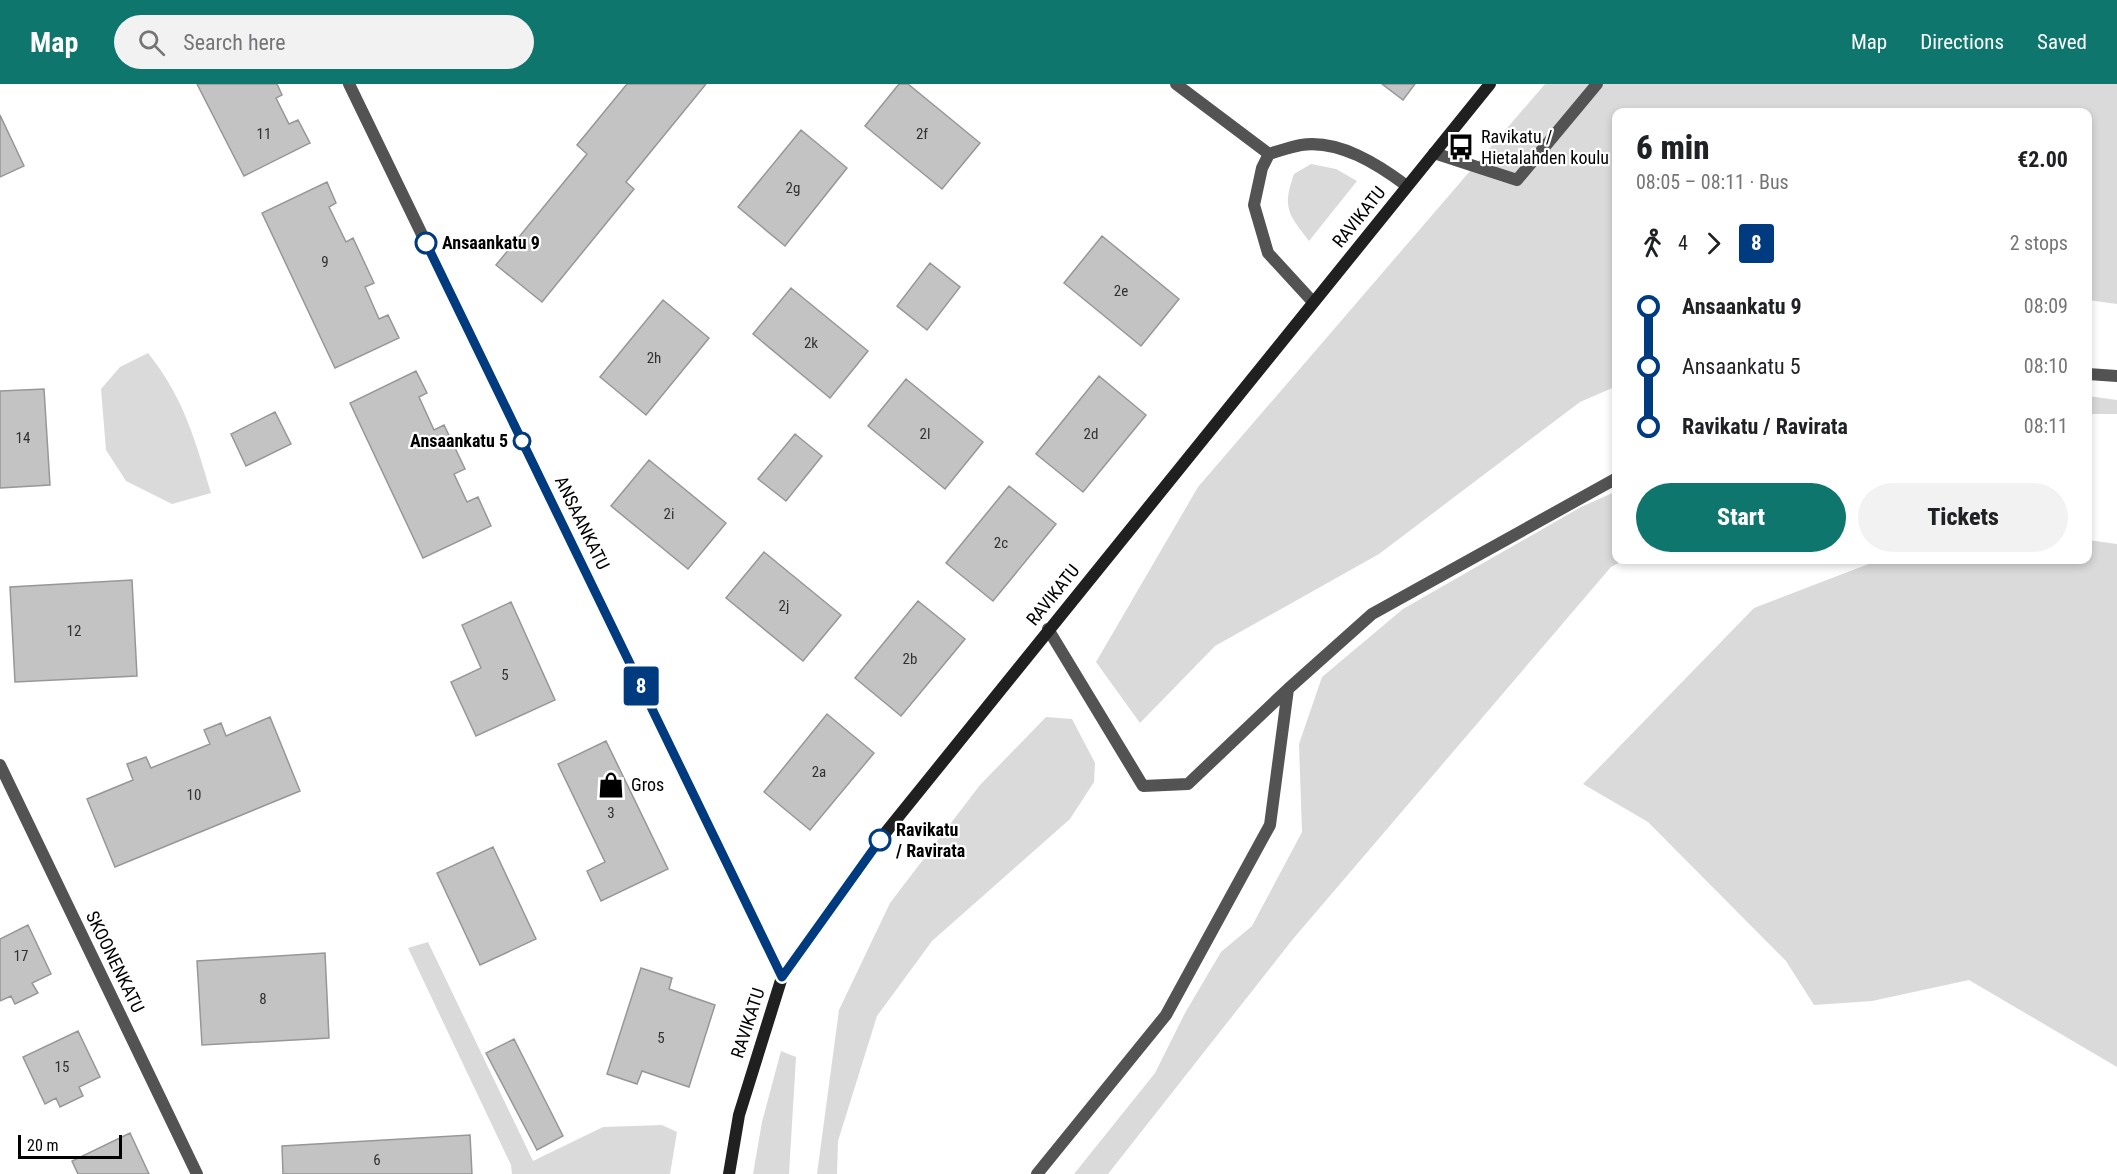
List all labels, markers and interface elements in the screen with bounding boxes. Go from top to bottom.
search box [114,15,534,69]
text: Map [30,26,78,59]
icon: search [135,26,168,59]
text: Search here [183,30,286,55]
text: Map [1851,30,1887,54]
text: Directions [1920,30,2004,54]
text: Saved [2037,30,2087,54]
house number: 11 [257,125,271,143]
house number: 2f [916,125,928,143]
place label: Ravikatu / Hietalahden koulu [1481,126,1609,168]
text: 6 min [1636,128,1710,167]
bus stop icon: Ravikatu / Hietalahden koulu [1446,132,1476,162]
text: €2.00 [2017,147,2068,172]
text: 08:05 – 08:11 · Bus [1636,170,1789,194]
house number: 2g [786,179,800,197]
street label: RAVIKATU [1328,182,1390,251]
icon: walk [1636,227,1669,260]
icon: forward [1697,227,1730,260]
text: 4 [1678,231,1688,255]
text: 8 [1751,231,1762,255]
text: 2 stops [2010,231,2068,255]
marker: Ansaankatu 9 [415,232,437,254]
place label: Ansaankatu 9 [442,232,540,253]
house number: 9 [321,253,329,271]
house number: 2e [1114,282,1128,300]
text: Ansaankatu 9 [1682,294,1802,319]
text: 08:09 [2024,294,2068,318]
house number: 2k [804,334,818,352]
house number: 2h [647,349,661,367]
text: Ansaankatu 5 [1682,354,1801,379]
text: 08:10 [2024,354,2068,378]
text: Ravikatu / Ravirata [1682,414,1848,439]
text: 08:11 [2024,414,2068,438]
house number: 2l [920,425,930,443]
house number: 2d [1084,425,1098,443]
house number: 14 [16,429,30,447]
place label: Ansaankatu 5 [410,430,508,451]
marker: Ansaankatu 5 [513,432,531,450]
street label: ANSAANKATU [551,473,614,573]
button: Start [1636,483,1846,552]
button: Tickets [1858,483,2068,552]
house number: 2i [664,505,674,523]
house number: 2c [994,534,1008,552]
street label: RAVIKATU [1022,560,1084,629]
house number: 2j [779,597,789,615]
house number: 12 [67,622,81,640]
house number: 2b [903,650,917,668]
house number: 5 [501,666,509,684]
line badge: 8 [622,666,660,706]
text: 8 [636,674,646,698]
house number: 2a [812,763,826,781]
shop icon: Gros [596,770,626,800]
place label: Gros [631,774,664,795]
house number: 10 [187,786,201,804]
house number: 3 [607,804,615,822]
place label: Ravikatu / Ravirata [895,819,965,861]
marker: Ravikatu / Ravirata [869,829,891,851]
street label: SKOONENKATU [82,908,149,1016]
house number: 17 [14,947,28,965]
street label: RAVIKATU [726,985,769,1060]
house number: 8 [259,990,267,1008]
house number: 5 [657,1029,665,1047]
house number: 15 [55,1058,69,1076]
scale bar [18,1132,122,1160]
text: 20 m [27,1136,59,1155]
house number: 6 [373,1151,381,1169]

